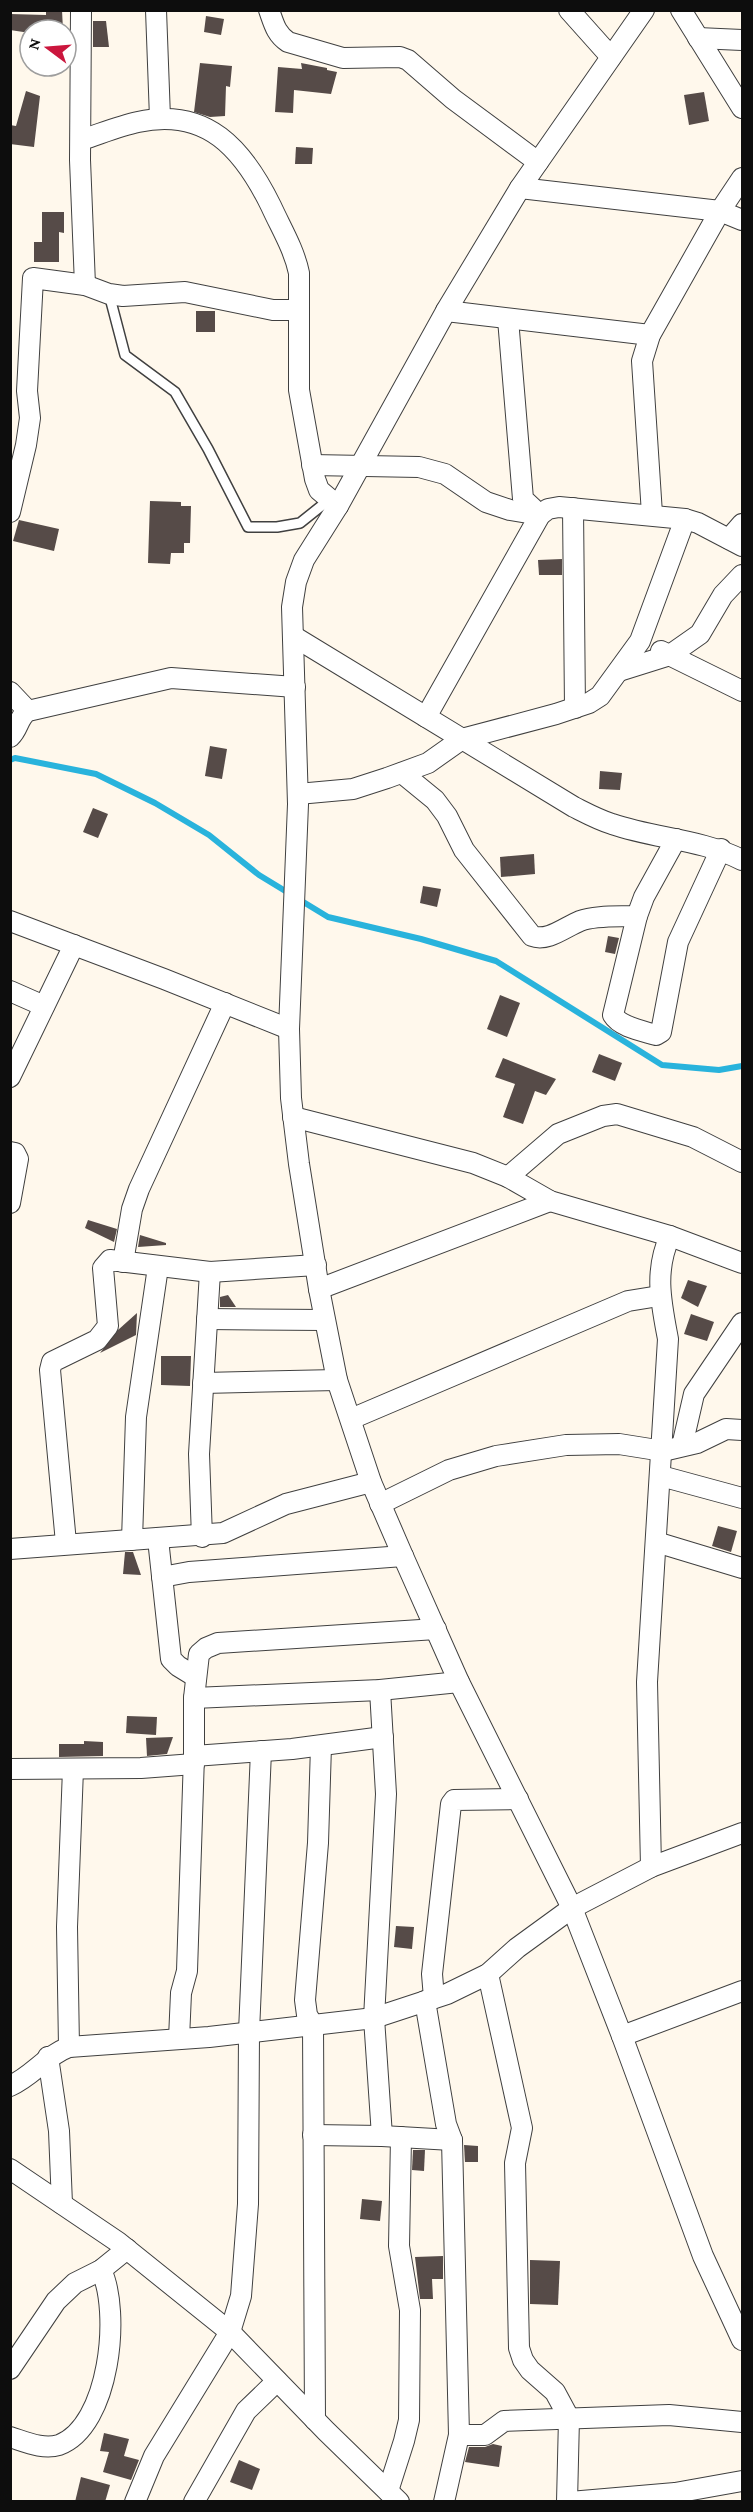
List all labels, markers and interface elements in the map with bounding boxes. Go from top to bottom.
north arrow [18,18,78,78]
text: N [24,36,44,52]

